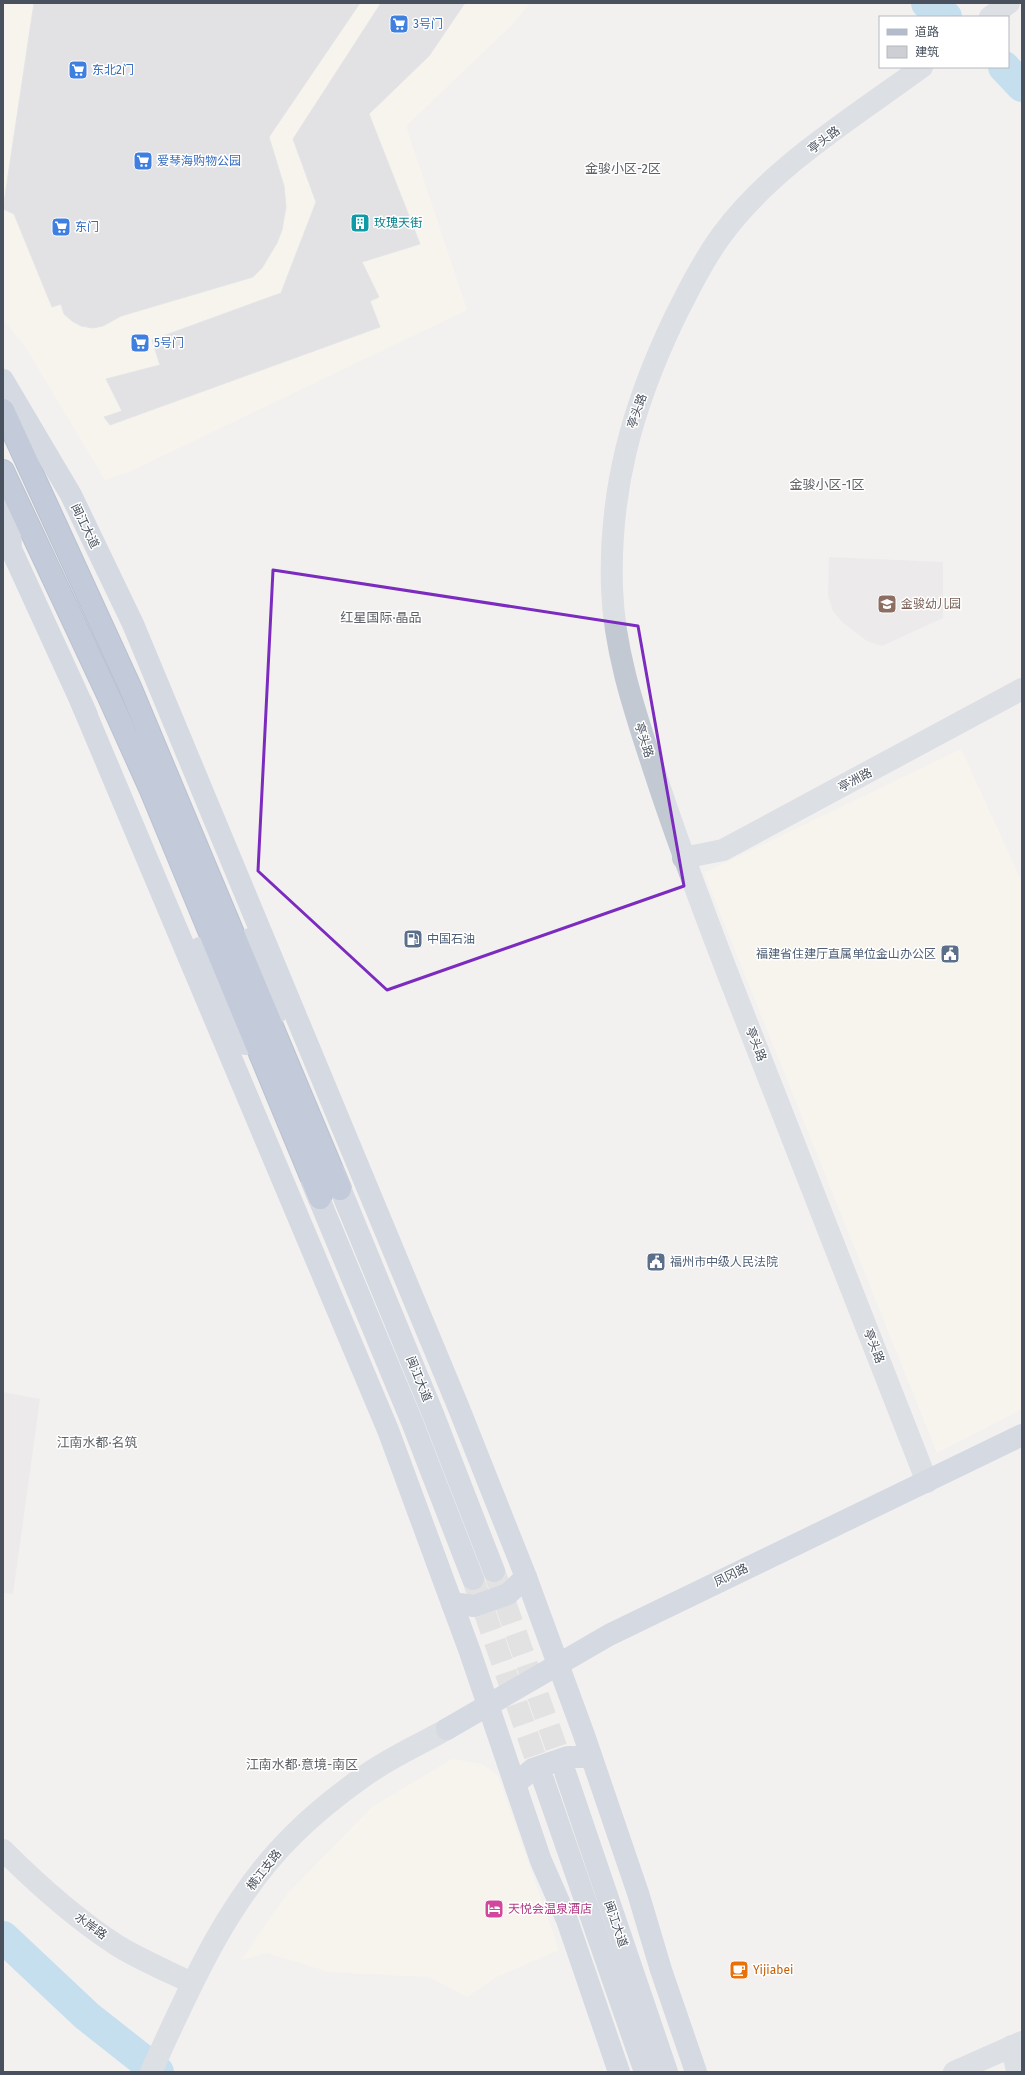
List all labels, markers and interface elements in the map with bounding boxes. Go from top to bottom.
supermarket icon: 3号门 [388,13,410,35]
legend [879,16,1009,68]
place label: 3号门 [413,17,443,31]
text: 道路 [915,25,939,39]
text: 建筑 [915,45,939,59]
supermarket icon: 东北2门 [67,59,89,81]
place label: 东北2门 [92,63,134,77]
street label: 亭头路 [805,124,843,156]
supermarket icon: 爱琴海购物公园 [132,150,154,172]
place label: 爱琴海购物公园 [157,154,241,168]
district label: 金骏小区-2区 [585,161,661,176]
building icon: 玫瑰天街 [349,212,371,234]
supermarket icon: 东门 [50,216,72,238]
place label: 玫瑰天街 [374,216,422,230]
place label: 东门 [75,220,99,234]
supermarket icon: 5号门 [129,332,151,354]
place label: 5号门 [154,336,184,350]
street label: 亭头路 [625,392,649,430]
district label: 金骏小区-1区 [790,477,864,492]
street label: 闽江大道 [68,501,102,551]
school or university icon: 金骏幼儿园 [876,593,898,615]
place label: 金骏幼儿园 [901,597,961,611]
district label: 红星国际·晶品 [340,610,422,625]
street label: 亭头路 [632,721,656,759]
street label: 亭洲路 [836,765,874,795]
fuel station icon: 中国石油 [402,928,424,950]
place label: 中国石油 [427,932,475,946]
public building icon: 福建省住建厅直属单位金山办公区 [939,943,961,965]
place label: 福建省住建厅直属单位金山办公区 [756,947,936,961]
street label: 亭头路 [743,1025,769,1063]
public building icon: 福州市中级人民法院 [645,1251,667,1273]
place label: 福州市中级人民法院 [670,1255,778,1269]
street label: 亭头路 [861,1327,887,1365]
street label: 闽江大道 [404,1354,434,1404]
district label: 江南水都·名筑 [56,1435,138,1450]
street label: 凤冈路 [712,1561,750,1589]
district label: 江南水都·意境-南区 [246,1757,358,1772]
street label: 横江支路 [244,1847,284,1893]
hotel icon: 天悦会温泉酒店 [483,1898,505,1920]
street label: 闽江大道 [602,1899,630,1949]
place label: 天悦会温泉酒店 [508,1902,592,1916]
street label: 水岸路 [72,1910,110,1942]
cafe icon: Yijiabei [728,1959,750,1981]
place label: Yijiabei [753,1963,793,1977]

